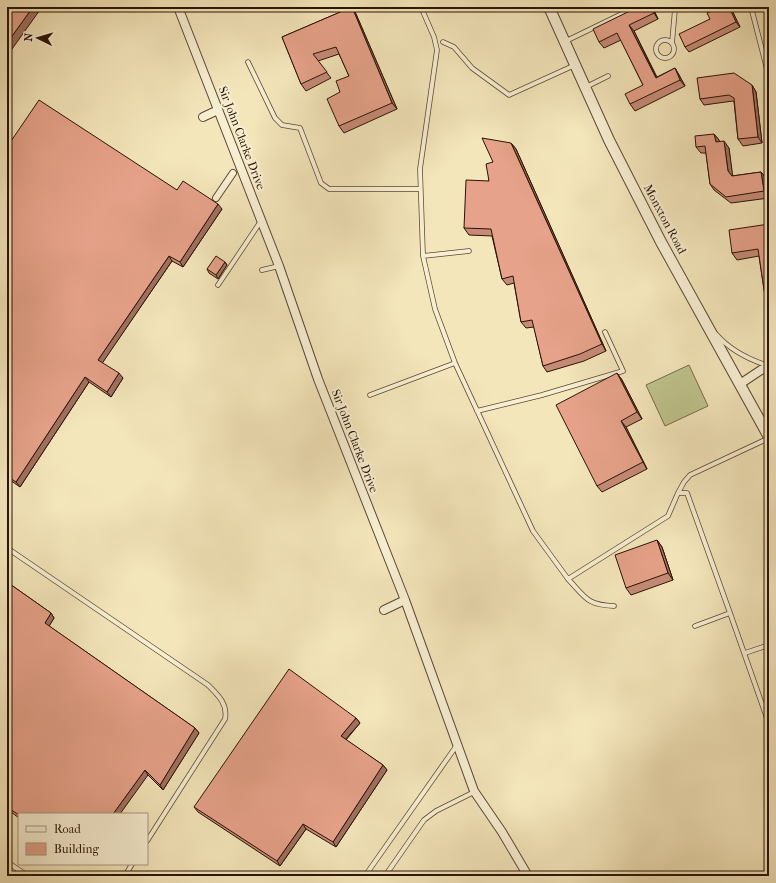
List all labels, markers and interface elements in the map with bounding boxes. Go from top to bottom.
north arrow [18,18,58,58]
text: N [22,32,35,42]
street label: Sir John Clarke Drive [216,84,268,192]
street label: Monxton Road [641,182,689,257]
street label: Sir John Clarke Drive [329,387,381,495]
legend [18,813,148,865]
text: Road [54,822,81,836]
text: Building [54,842,99,856]

